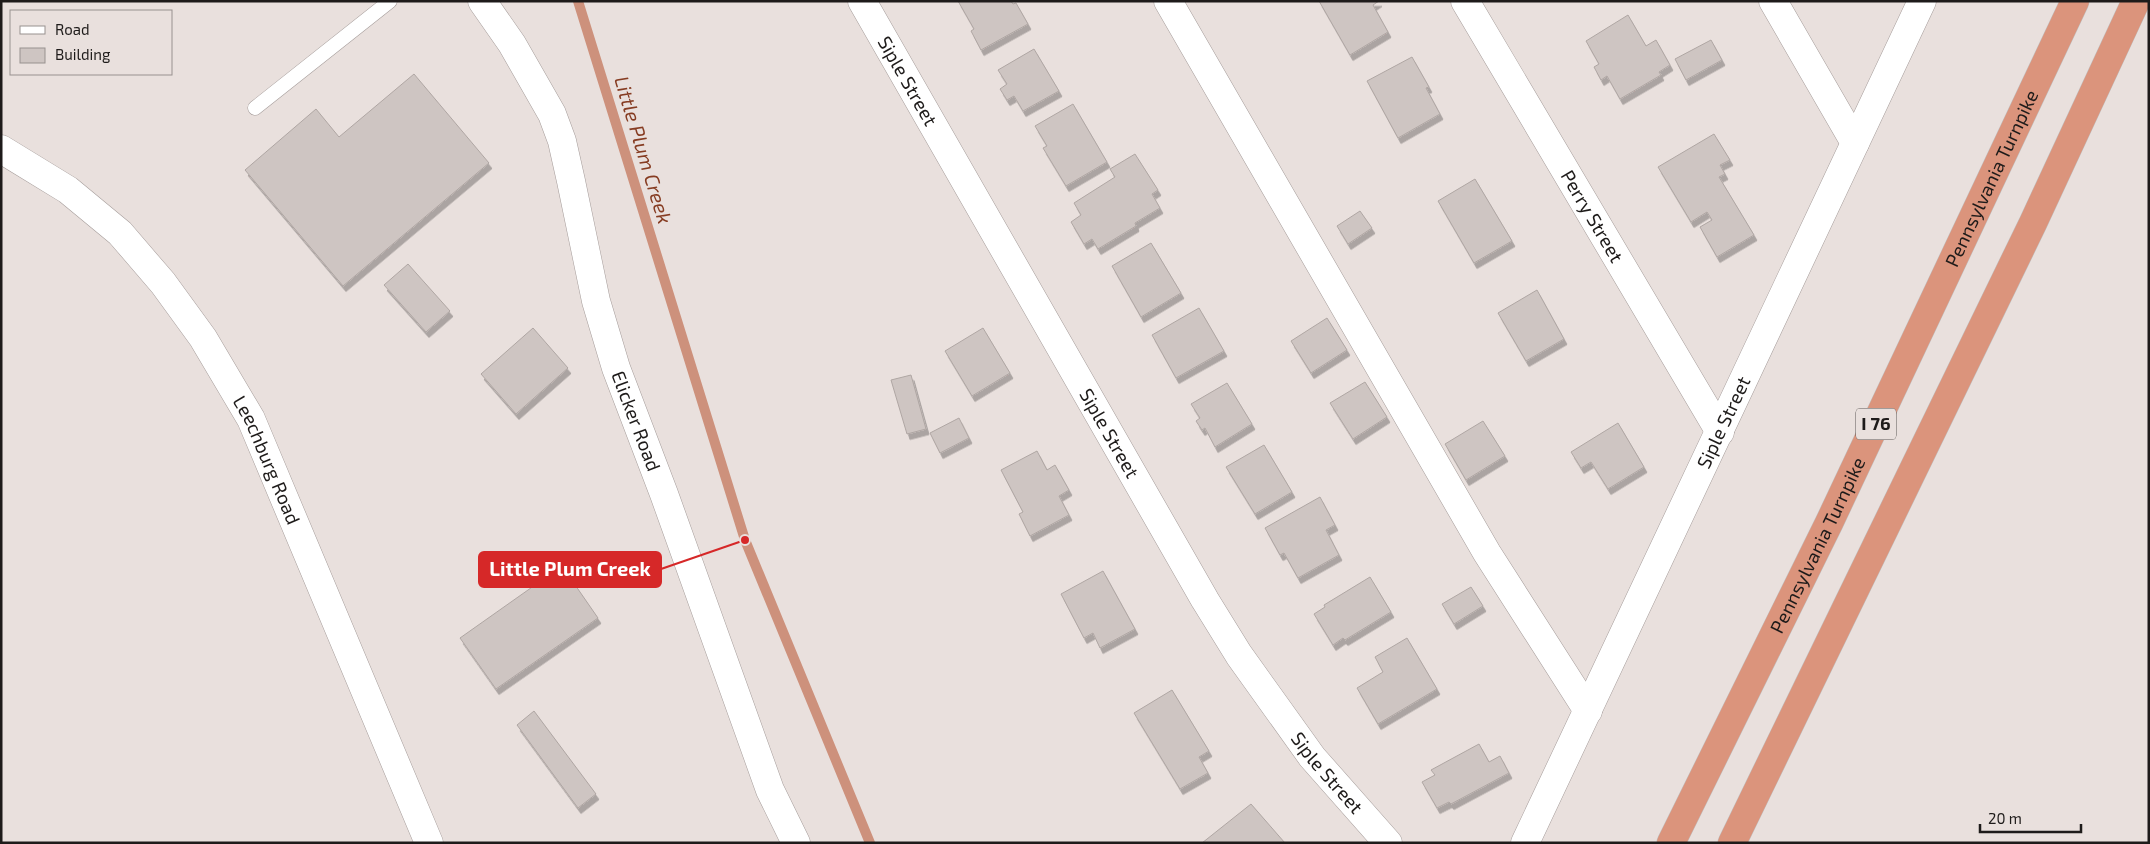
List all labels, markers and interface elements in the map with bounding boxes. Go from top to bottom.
legend [10,10,172,75]
text: Road [55,20,90,38]
street label: Siple Street [873,32,943,129]
text: Building [55,45,111,63]
water label: Little Plum Creek [610,73,678,226]
street label: Pennsylvania Turnpike [1939,86,2043,270]
street label: Perry Street [1557,166,1629,266]
street label: Elicker Road [607,368,666,474]
street label: Siple Street [1691,372,1754,472]
street label: Siple Street [1075,384,1145,482]
street label: Leechburg Road [229,391,306,527]
road number: I 76 [1856,408,1896,439]
street label: Pennsylvania Turnpike [1765,453,1869,637]
callout: Little Plum Creek [479,552,661,587]
text: Little Plum Creek [489,556,652,580]
street label: Siple Street [1287,727,1368,818]
scale bar [1980,802,2081,834]
text: 20 m [1988,809,2022,827]

